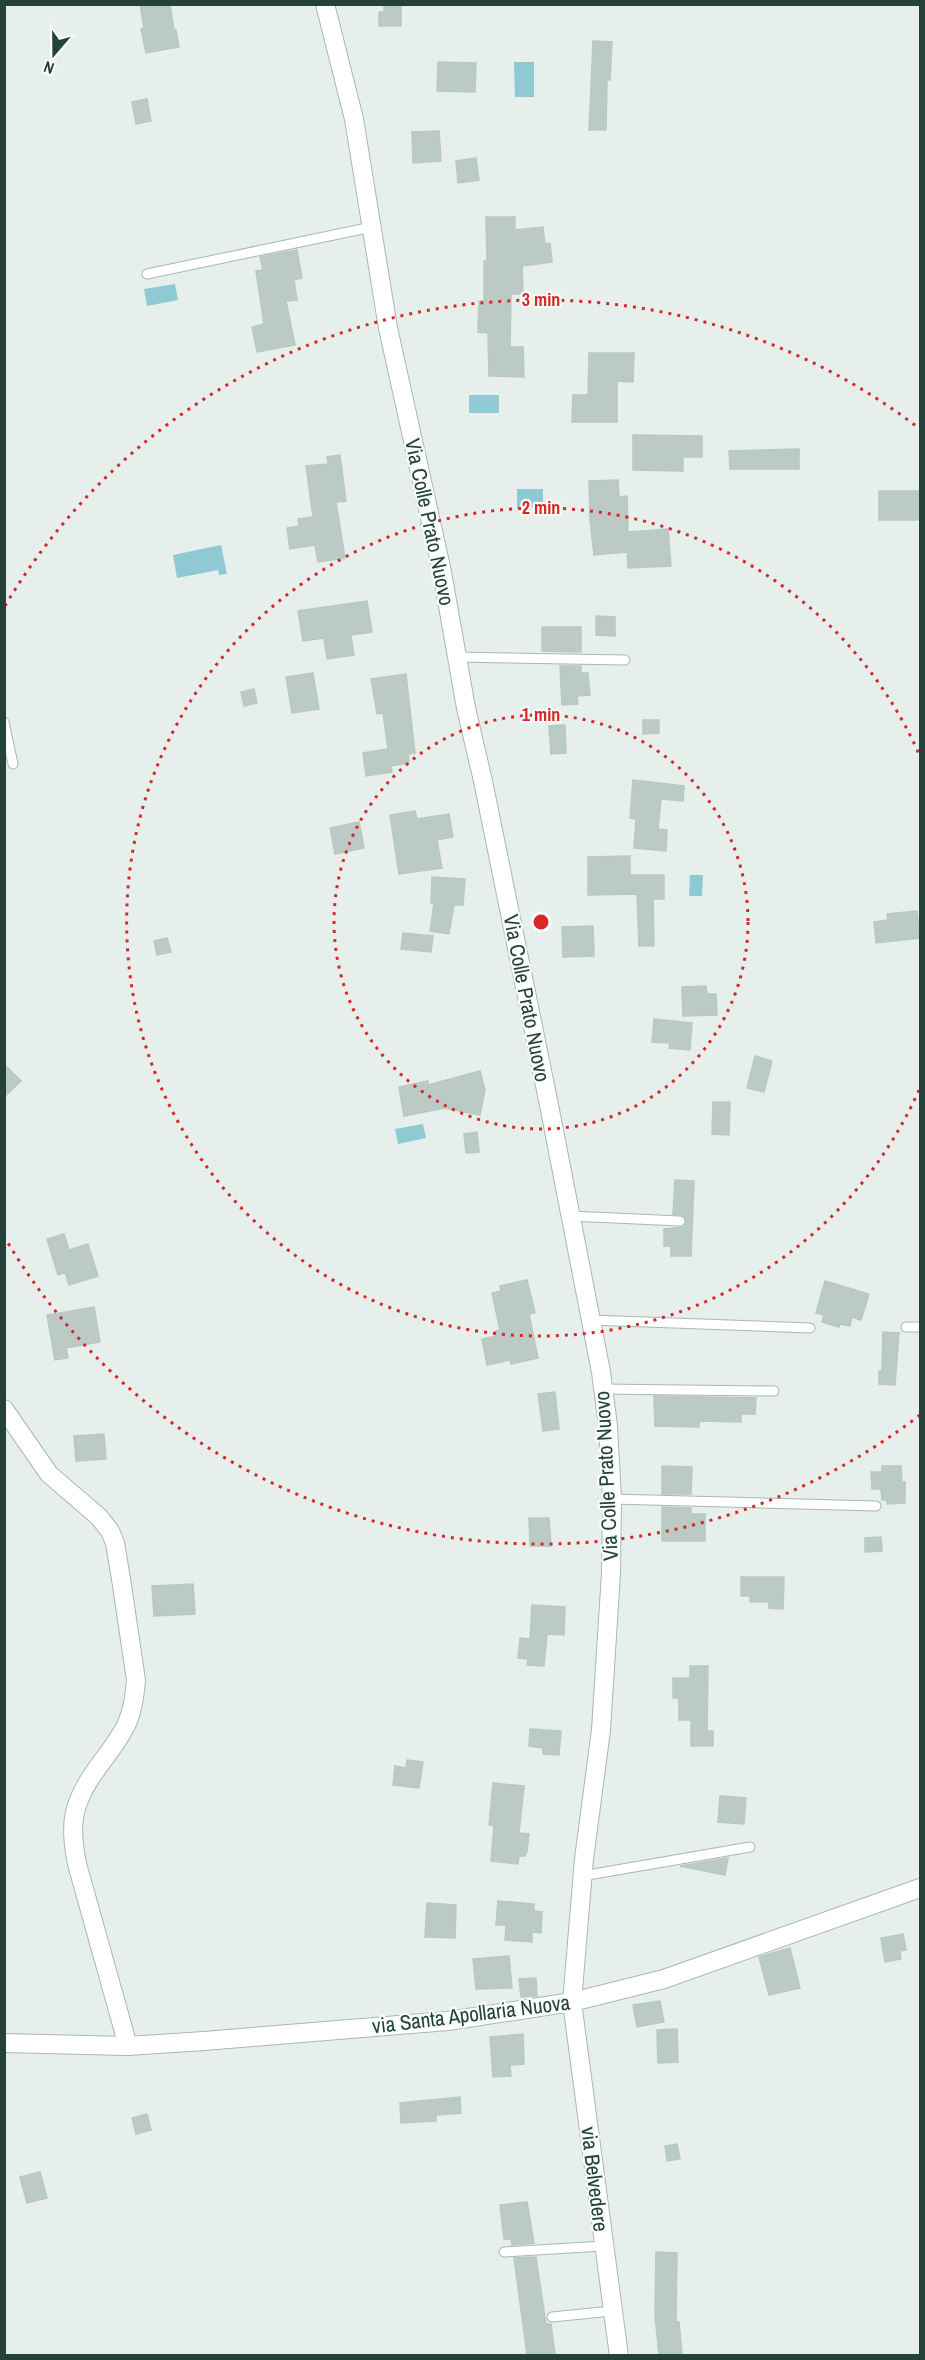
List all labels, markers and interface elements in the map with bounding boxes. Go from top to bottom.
north arrow [24,24,84,84]
text: N [41,56,57,80]
text: 3 min [522,287,560,312]
street label: Via Colle Prato Nuovo [398,436,462,608]
text: 2 min [522,495,560,520]
text: 1 min [522,702,560,727]
street label: Via Colle Prato Nuovo [497,912,557,1084]
centre of rings [531,912,551,932]
street label: Via Colle Prato Nuovo [587,1390,625,1562]
street label: via Santa Apollaria Nuova [370,1987,572,2041]
street label: via Belvedere [574,2125,616,2233]

